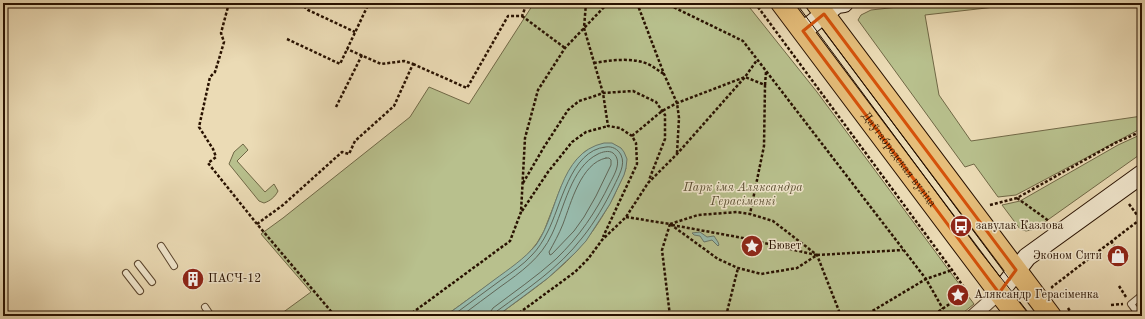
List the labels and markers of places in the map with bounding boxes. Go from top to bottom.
bus stop icon: завулак Казлова [948,213,974,239]
place label: завулак Казлова [976,220,1064,232]
place icon: Бювет [739,233,765,259]
place label: Бювет [768,240,802,252]
shop icon: Эконом Сити [1105,243,1131,269]
place label: Эконом Сити [1033,250,1102,262]
building icon: ПАСЧ-12 [180,266,206,292]
place label: ПАСЧ-12 [208,273,261,285]
place icon: Аляксандр Герасіменка [945,282,971,308]
place label: Аляксандр Герасіменка [974,288,1099,301]

